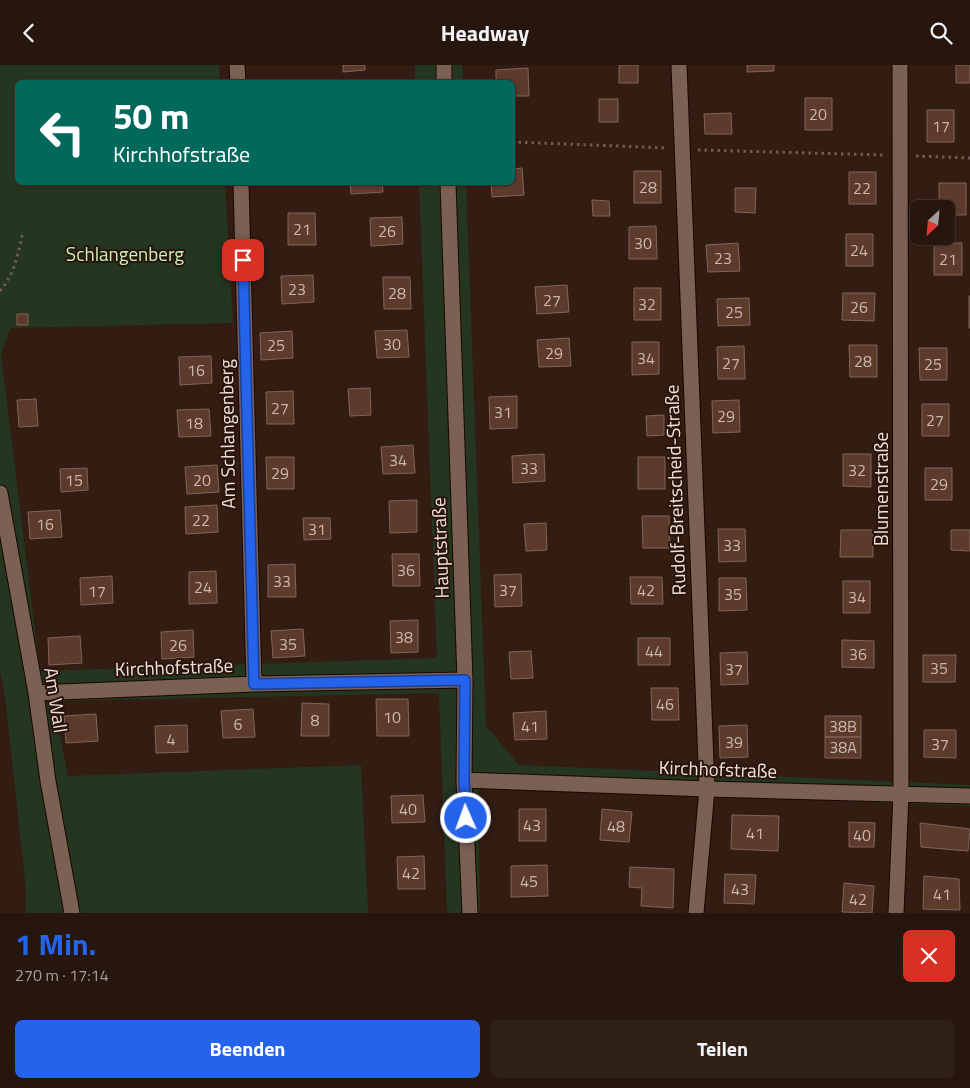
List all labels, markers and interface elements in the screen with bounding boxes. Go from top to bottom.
text: Headway [441,16,529,50]
icon: back [15,19,43,47]
icon: search [927,19,955,47]
text: 50 m [113,89,189,143]
icon: left [30,100,95,165]
house number: 20 [809,102,827,126]
house number: 17 [932,114,950,138]
text: Kirchhofstraße [113,137,250,171]
house number: 28 [639,175,657,199]
house number: 22 [853,176,871,200]
north arrow [910,200,955,245]
map controls [910,200,955,245]
house number: 21 [293,217,311,241]
house number: 26 [378,219,396,243]
house number: 30 [634,231,652,255]
house number: 24 [850,238,868,262]
park label: Schlangenberg [66,239,184,268]
pin [222,239,264,281]
icon: arrive [229,246,257,274]
house number: 23 [714,246,732,270]
house number: 21 [939,247,957,271]
house number: 23 [288,277,306,301]
house number: 28 [388,281,406,305]
house number: 27 [543,288,561,312]
house number: 32 [638,292,656,316]
house number: 26 [850,295,868,319]
house number: 25 [725,300,743,324]
house number: 30 [383,332,401,356]
house number: 25 [267,333,285,357]
house number: 29 [545,341,563,365]
house number: 34 [637,346,655,370]
house number: 28 [854,349,872,373]
house number: 27 [722,351,740,375]
house number: 25 [924,352,942,376]
house number: 16 [187,358,205,382]
street label: Am Schlangenberg [211,359,242,509]
street label: Rudolf-Breitscheid-Straße [656,384,693,596]
house number: 27 [271,396,289,420]
house number: 31 [494,400,512,424]
house number: 29 [717,404,735,428]
house number: 27 [926,408,944,432]
house number: 18 [185,411,203,435]
street label: Blumenstraße [866,432,895,546]
house number: 34 [389,448,407,472]
house number: 33 [520,456,538,480]
house number: 32 [848,458,866,482]
house number: 29 [271,461,289,485]
house number: 15 [65,468,83,492]
house number: 20 [193,468,211,492]
house number: 29 [930,472,948,496]
street label: Hauptstraße [423,497,456,599]
house number: 22 [192,508,210,532]
house number: 16 [36,512,54,536]
house number: 31 [308,517,326,541]
house number: 33 [723,533,741,557]
house number: 36 [397,558,415,582]
house number: 33 [273,569,291,593]
house number: 24 [194,575,212,599]
house number: 37 [499,578,517,602]
house number: 42 [637,578,655,602]
house number: 17 [88,579,106,603]
house number: 35 [724,582,742,606]
house number: 34 [848,585,866,609]
house number: 38 [395,625,413,649]
house number: 35 [279,632,297,656]
house number: 26 [169,633,187,657]
house number: 44 [645,639,663,663]
house number: 36 [849,642,867,666]
street label: Kirchhofstraße [114,650,234,683]
house number: 35 [930,656,948,680]
house number: 37 [725,657,743,681]
street label: Am Wall [37,665,76,735]
house number: 46 [656,692,674,716]
house number: 10 [383,705,401,729]
house number: 8 [311,708,320,732]
house number: 6 [234,712,243,736]
house number: 41 [521,714,539,738]
house number: 38B [829,714,857,738]
house number: 4 [167,727,176,751]
house number: 39 [725,730,743,754]
house number: 37 [931,732,949,756]
house number: 38A [829,735,857,759]
street label: Kirchhofstraße [658,752,778,785]
position arrow [439,791,491,843]
house number: 40 [399,797,417,821]
house number: 43 [523,813,541,837]
house number: 48 [607,814,625,838]
house number: 41 [746,821,764,845]
house number: 40 [853,823,871,847]
house number: 42 [402,861,420,885]
house number: 45 [520,869,538,893]
house number: 43 [731,877,749,901]
house number: 41 [933,882,951,906]
house number: 42 [849,887,867,911]
text: 1 Min. [15,921,96,967]
button: close [903,930,955,982]
text: 270 m · 17:14 [15,963,109,987]
button: Beenden [15,1020,480,1078]
button: Teilen [490,1020,955,1078]

